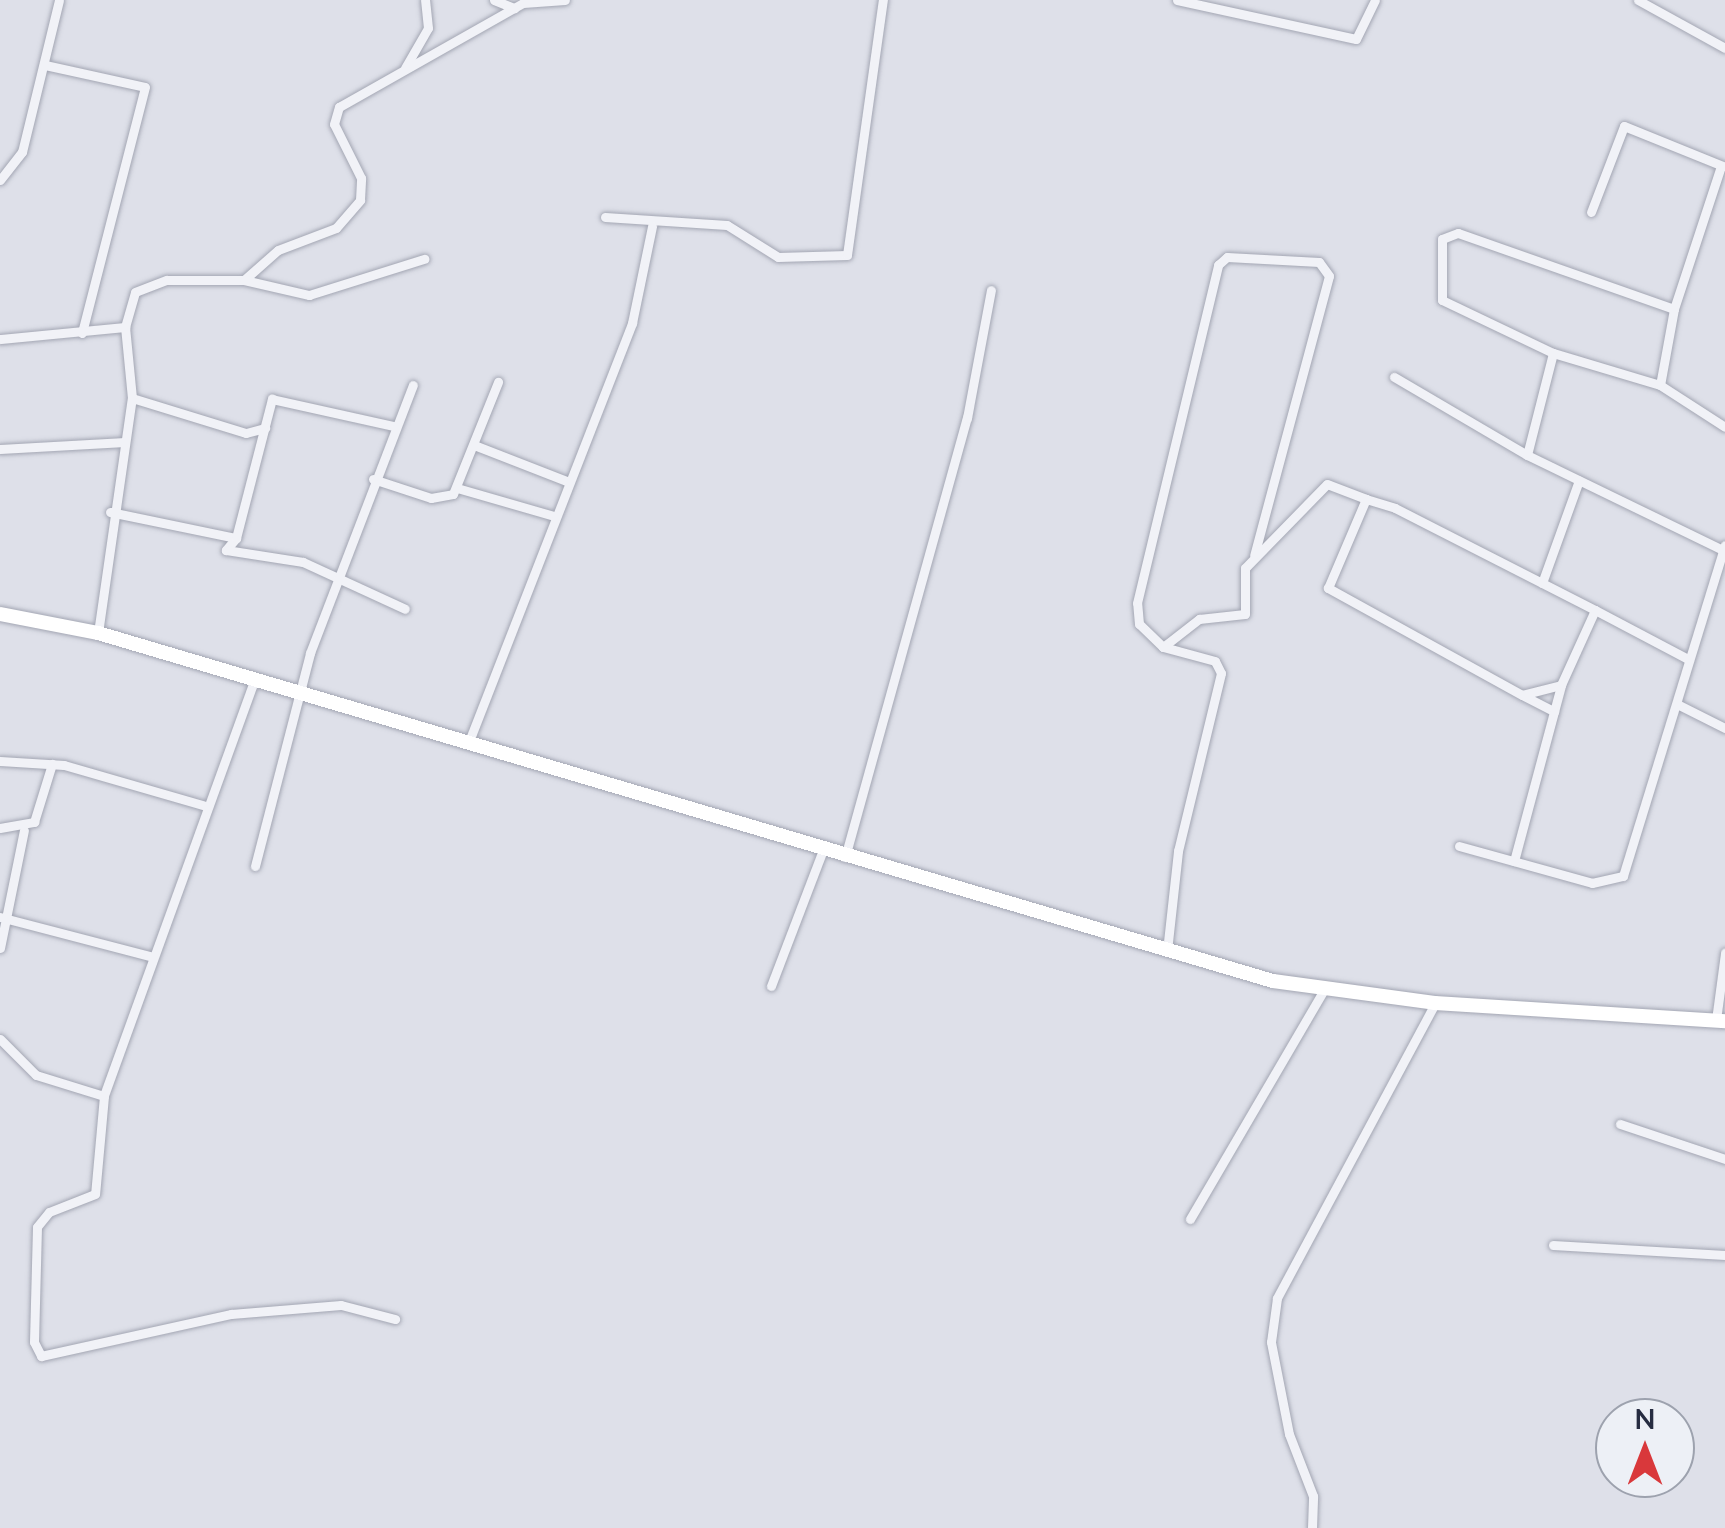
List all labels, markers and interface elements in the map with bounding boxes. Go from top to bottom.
north arrow [1595,1398,1695,1498]
text: N [1635,1401,1655,1439]

